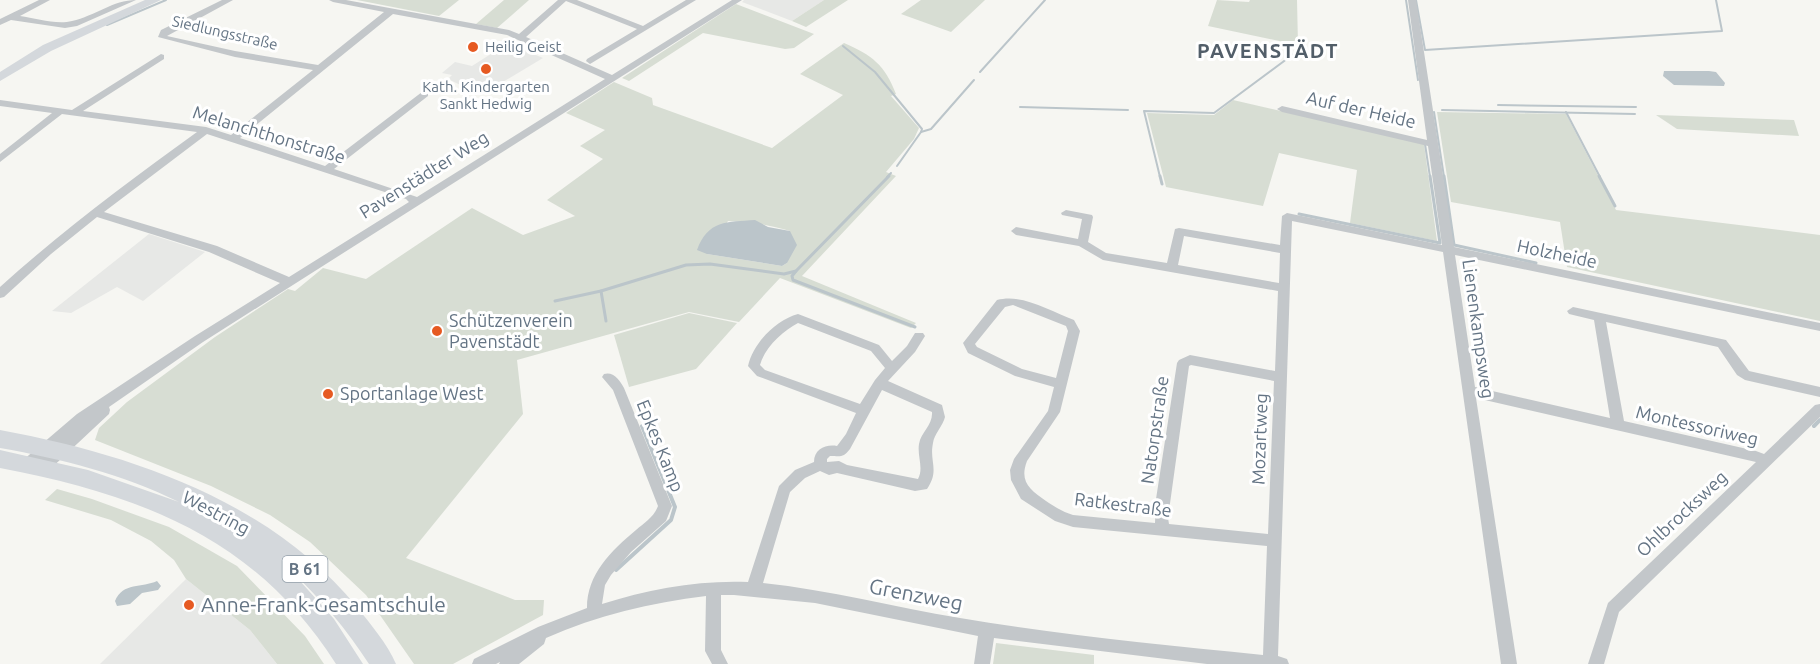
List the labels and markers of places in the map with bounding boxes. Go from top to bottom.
place label: Heilig Geist [485,38,561,55]
marker: Heilig Geist [466,40,480,54]
marker: Kath. Kindergarten Sankt Hedwig [479,62,493,76]
place label: Kath. Kindergarten Sankt Hedwig [422,78,550,112]
place label: Schützenverein Pavenstädt [449,310,573,351]
marker: Schützenverein Pavenstädt [430,324,444,338]
place label: Sportanlage West [340,383,484,403]
marker: Sportanlage West [321,387,335,401]
place label: Anne-Frank-Gesamtschule [201,592,446,616]
marker: Anne-Frank-Gesamtschule [182,598,196,612]

